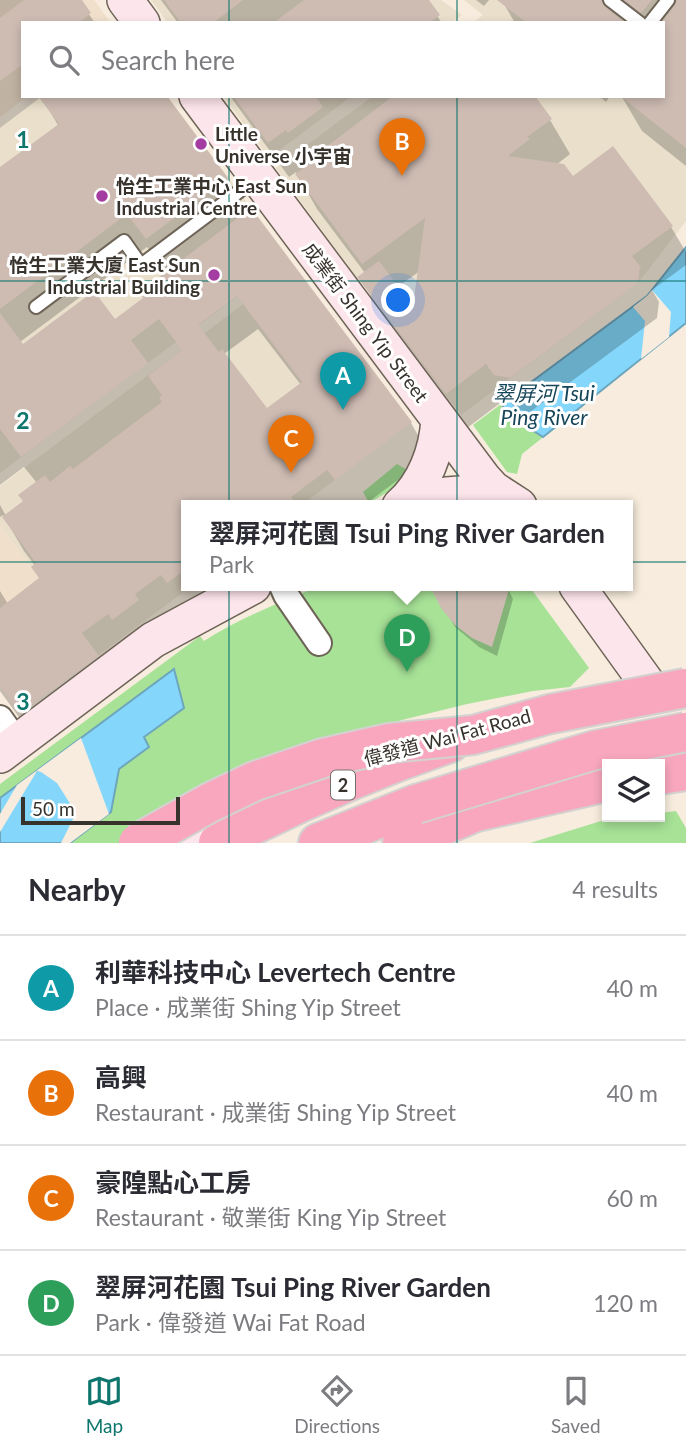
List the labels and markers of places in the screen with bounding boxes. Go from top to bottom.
pin: B [379,118,425,176]
place label: Little Universe 小宇宙 [215,122,351,167]
marker: Little Universe 小宇宙 [193,136,209,152]
place label: 怡生工業中心 East Sun Industrial Centre [116,174,307,219]
marker: 怡生工業中心 East Sun Industrial Centre [94,188,110,204]
place label: 怡生工業大廈 East Sun Industrial Building [9,253,200,298]
marker: 怡生工業大廈 East Sun Industrial Building [206,267,222,283]
pin: A [320,352,366,410]
pin: C [268,415,314,473]
pin: D [384,614,430,672]

